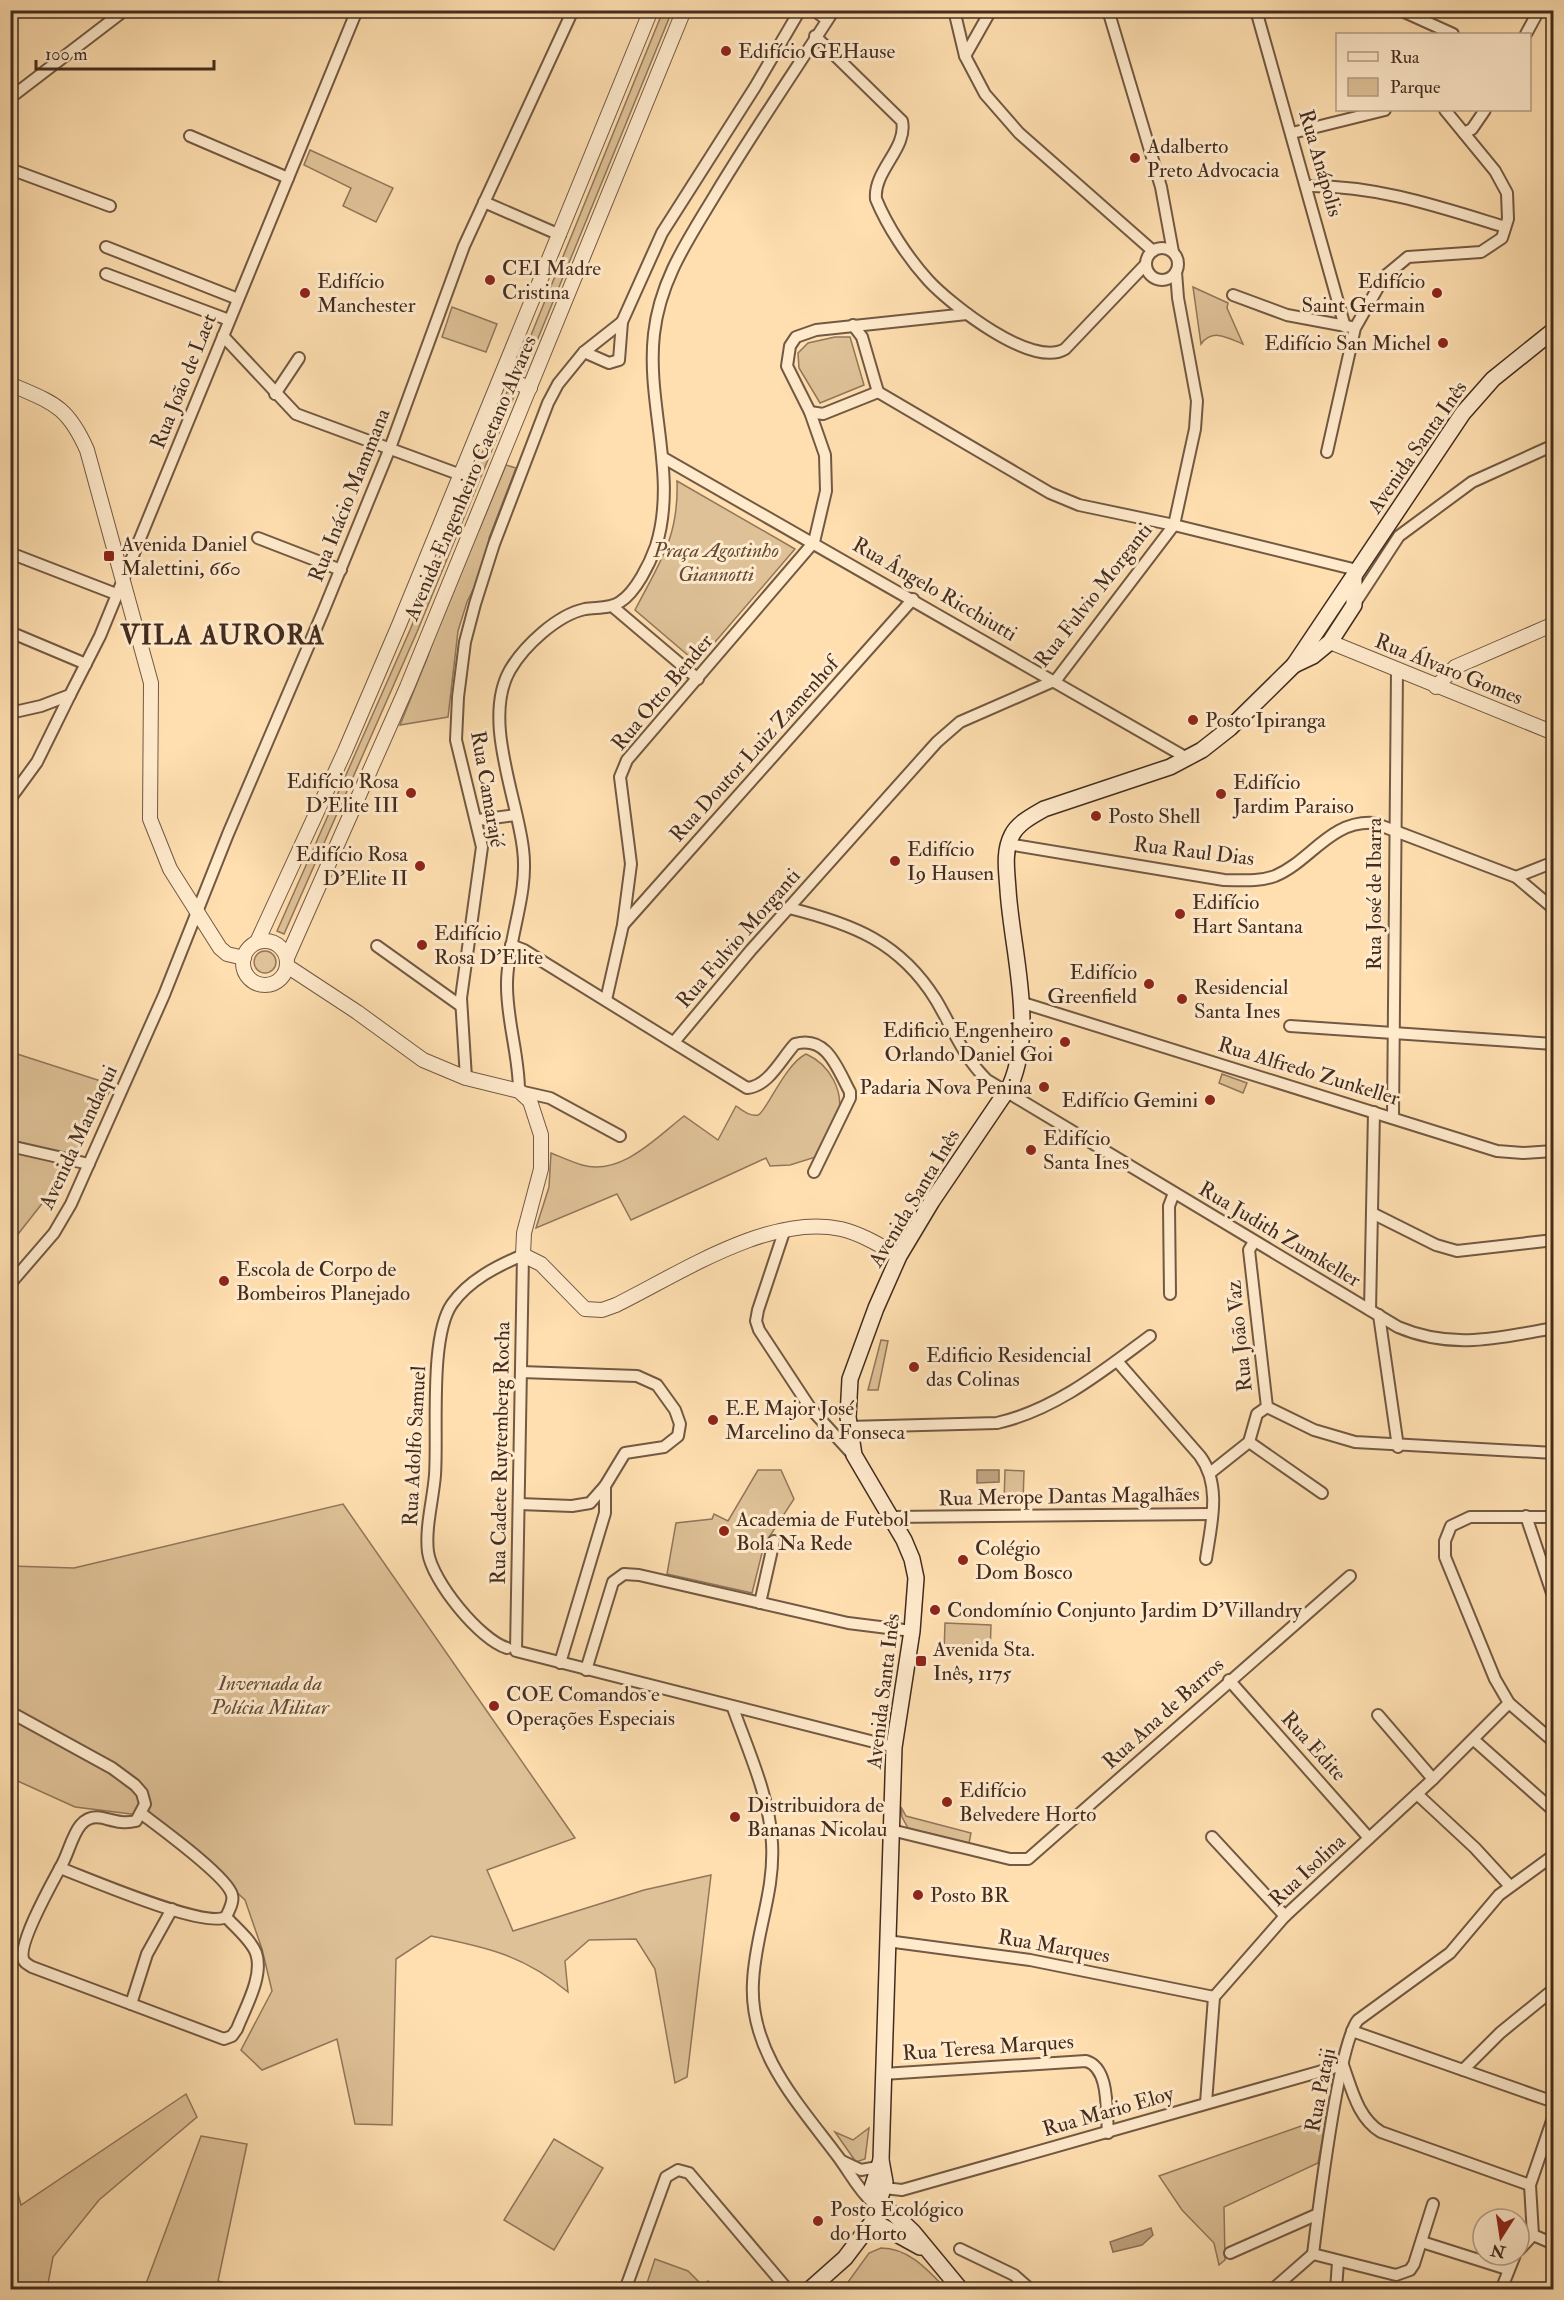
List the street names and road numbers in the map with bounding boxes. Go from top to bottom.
street label: Rua Anápolis [1292,106,1349,220]
street label: Rua João de Laet [144,310,223,453]
street label: Avenida Engenheiro Caetano Alvares [398,332,543,626]
street label: Avenida Santa Inês [1361,376,1473,520]
street label: Rua Inácio Mammana [302,404,397,586]
street label: Rua Fulvio Morganti [1028,517,1159,673]
street label: Rua Ângelo Ricchiutti [848,531,1022,648]
street label: Rua Álvaro Gomes [1371,627,1527,711]
street label: Rua Otto Bender [606,628,719,756]
street label: Rua Doutor Luiz Zamenhof [664,649,847,848]
street label: Rua Camarajé [464,729,511,850]
street label: Rua José de Ibarra [1361,817,1388,970]
street label: Rua Raul Dias [1132,831,1256,872]
street label: Rua Fulvio Morganti [670,863,807,1014]
street label: Rua Alfredo Zunkeller [1215,1031,1403,1112]
street label: Avenida Mandaqui [33,1060,124,1215]
street label: Avenida Santa Inês [862,1124,966,1273]
street label: Rua Judith Zumkeller [1194,1175,1366,1294]
street label: Rua João Vaz [1220,1279,1259,1393]
street label: Rua Cadete Ruytemberg Rocha [485,1321,516,1585]
street label: Rua Adolfo Samuel [397,1365,432,1527]
street label: Rua Merope Dantas Magalhães [938,1481,1200,1512]
street label: Avenida Santa Inês [860,1612,906,1771]
street label: Rua Ana de Barros [1097,1652,1230,1775]
street label: Rua Edite [1275,1706,1352,1787]
street label: Rua Isolina [1263,1828,1352,1913]
street label: Rua Marques [996,1923,1112,1970]
street label: Rua Teresa Marques [901,2028,1075,2067]
street label: Rua Pataji [1299,2045,1342,2134]
street label: Rua Mario Eloy [1040,2080,1177,2143]

